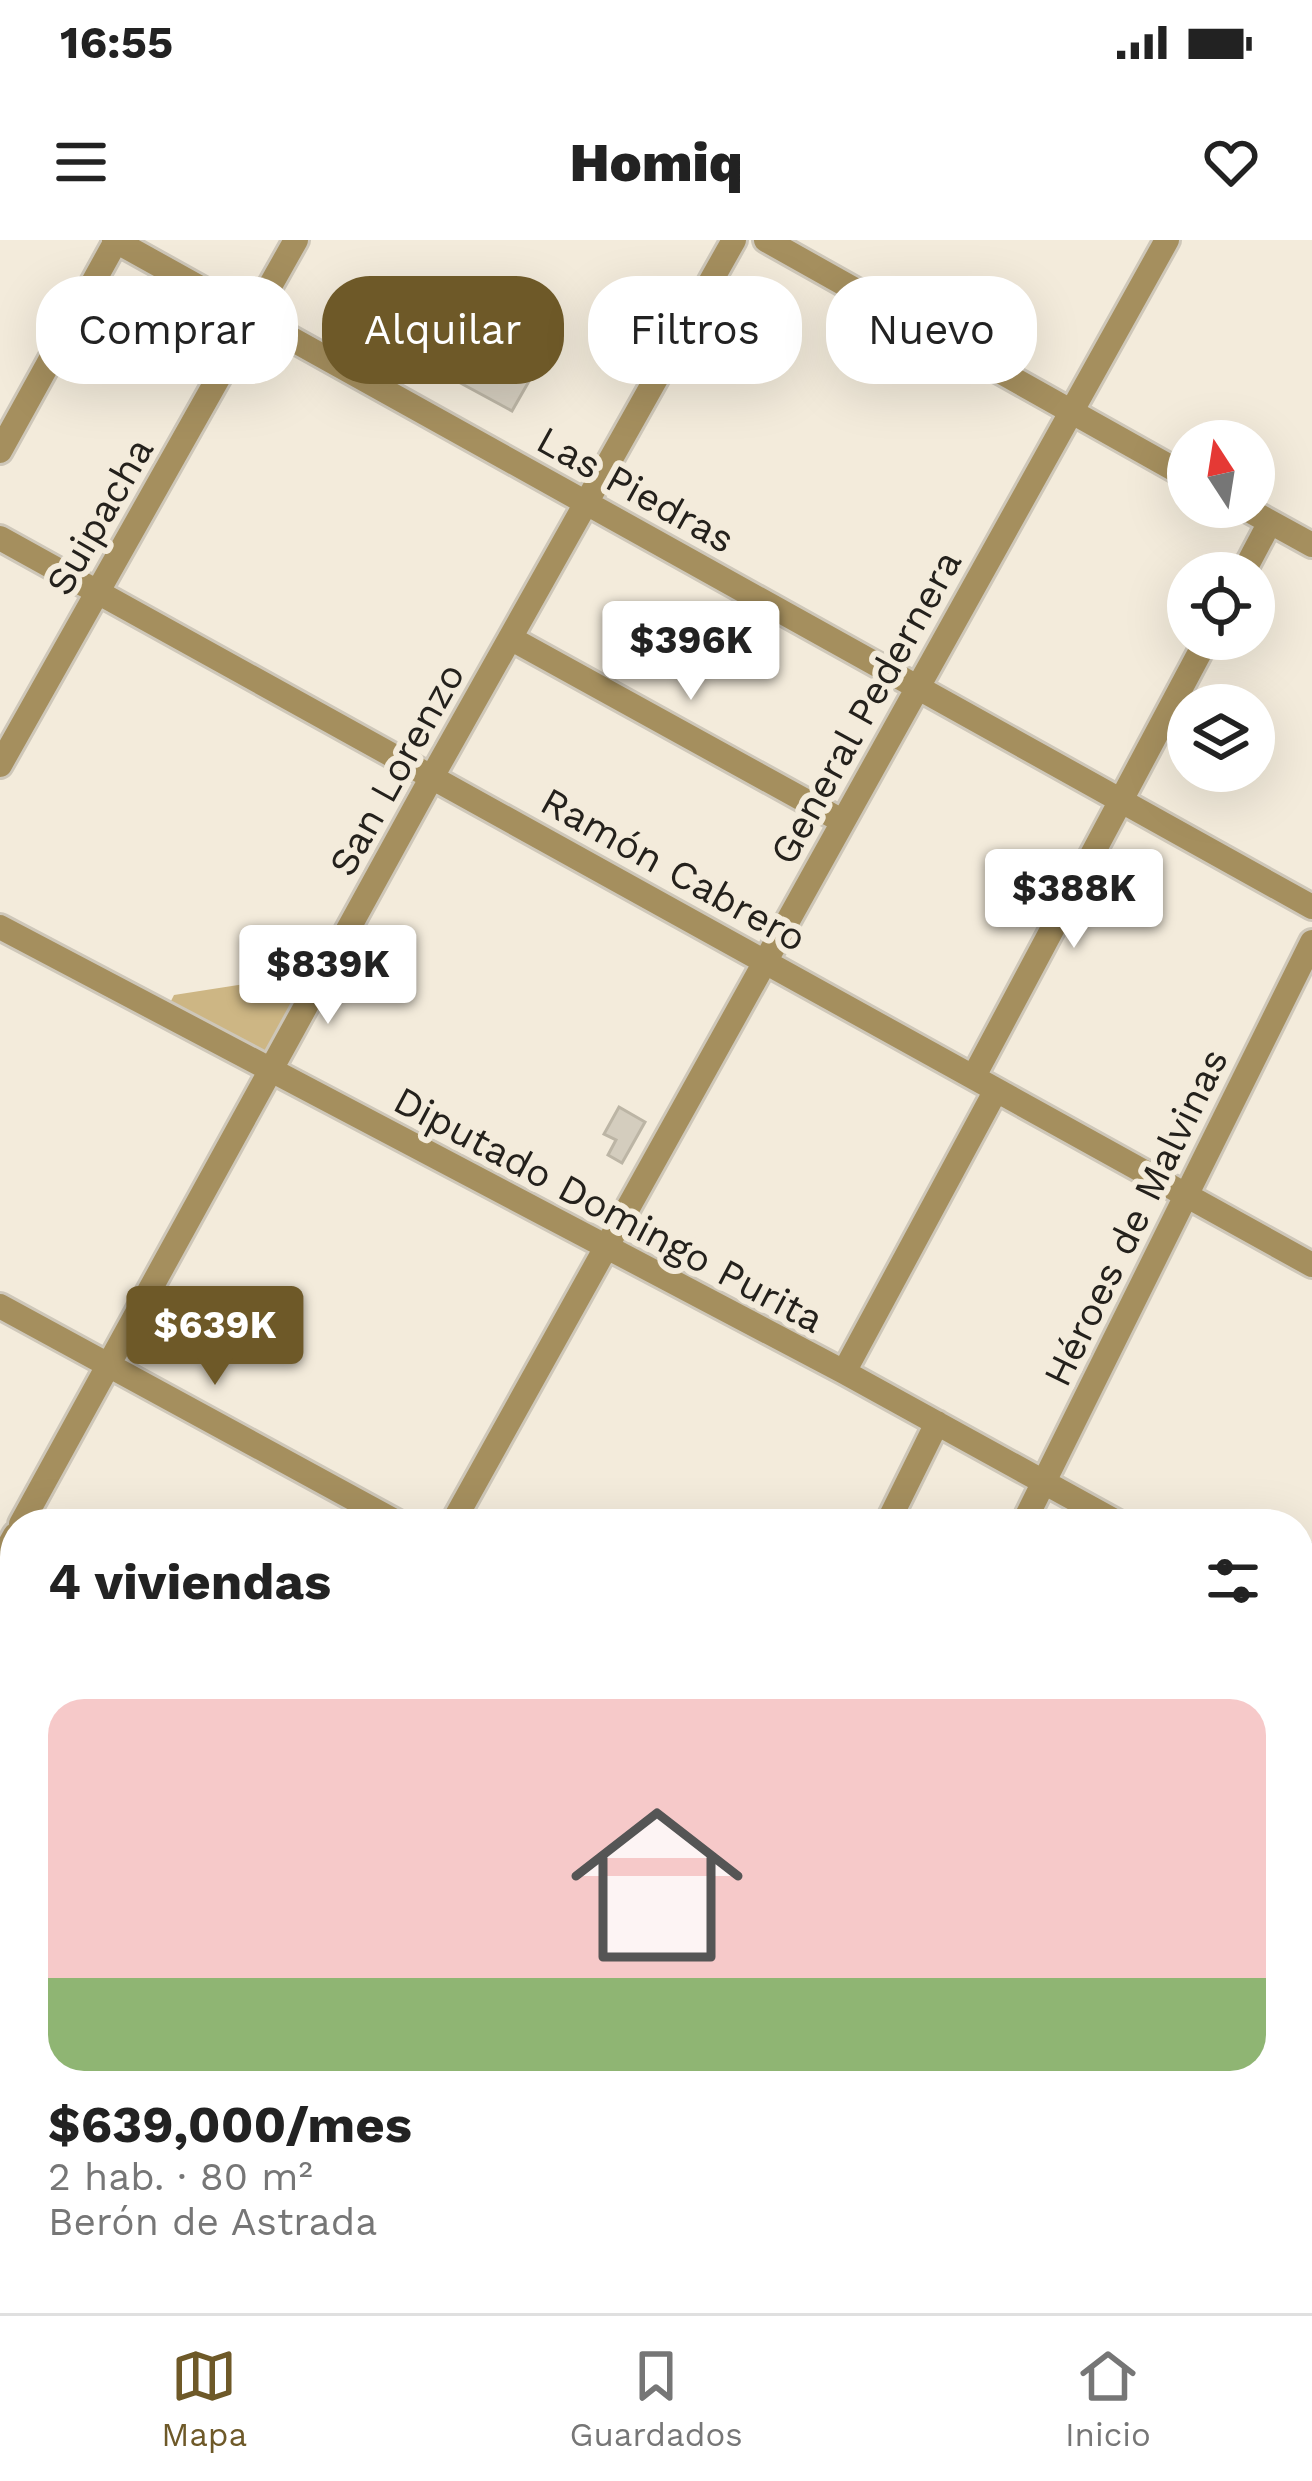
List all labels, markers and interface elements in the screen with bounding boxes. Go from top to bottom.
text: 16:55 [60,16,173,69]
icon: menu [48,129,114,195]
icon: heart [1198,129,1264,195]
text: Homiq [569,131,743,194]
chip: Comprar [36,276,298,384]
chip: Alquilar [322,276,564,384]
chip: Filtros [588,276,802,384]
chip: Nuevo [826,276,1037,384]
street label: Las Piedras [529,417,742,562]
north arrow [1167,420,1275,528]
map controls [1167,420,1275,792]
street label: Suipacha [36,430,162,603]
street label: General Pedernera [761,543,970,872]
button: locate [1167,552,1275,660]
pin: $396K [607,601,775,703]
text: $396K [629,617,753,662]
street label: San Lorenzo [320,655,473,883]
button: layers [1167,684,1275,792]
street label: Ramón Cabrero [534,778,814,961]
pin: $388K [990,849,1158,951]
text: $388K [1012,865,1136,910]
pin: $839K [244,925,412,1027]
text: $839K [266,941,390,986]
street label: Héroes de Malvinas [1034,1041,1237,1393]
street label: Diputado Domingo Purita [386,1077,831,1342]
pin: $639K [131,1286,299,1388]
text: $639K [153,1302,277,1347]
icon: filters [1200,1548,1266,1614]
text: 4 viviendas [48,1552,331,1611]
icon: home [549,1777,765,1993]
text: $639,000/mes [48,2095,412,2154]
text: 2 hab. · 80 m² [48,2154,313,2199]
text: Berón de Astrada [48,2199,377,2244]
tab: Mapa [161,2343,247,2454]
tab: Guardados [570,2343,743,2454]
tab: Inicio [1065,2343,1151,2454]

